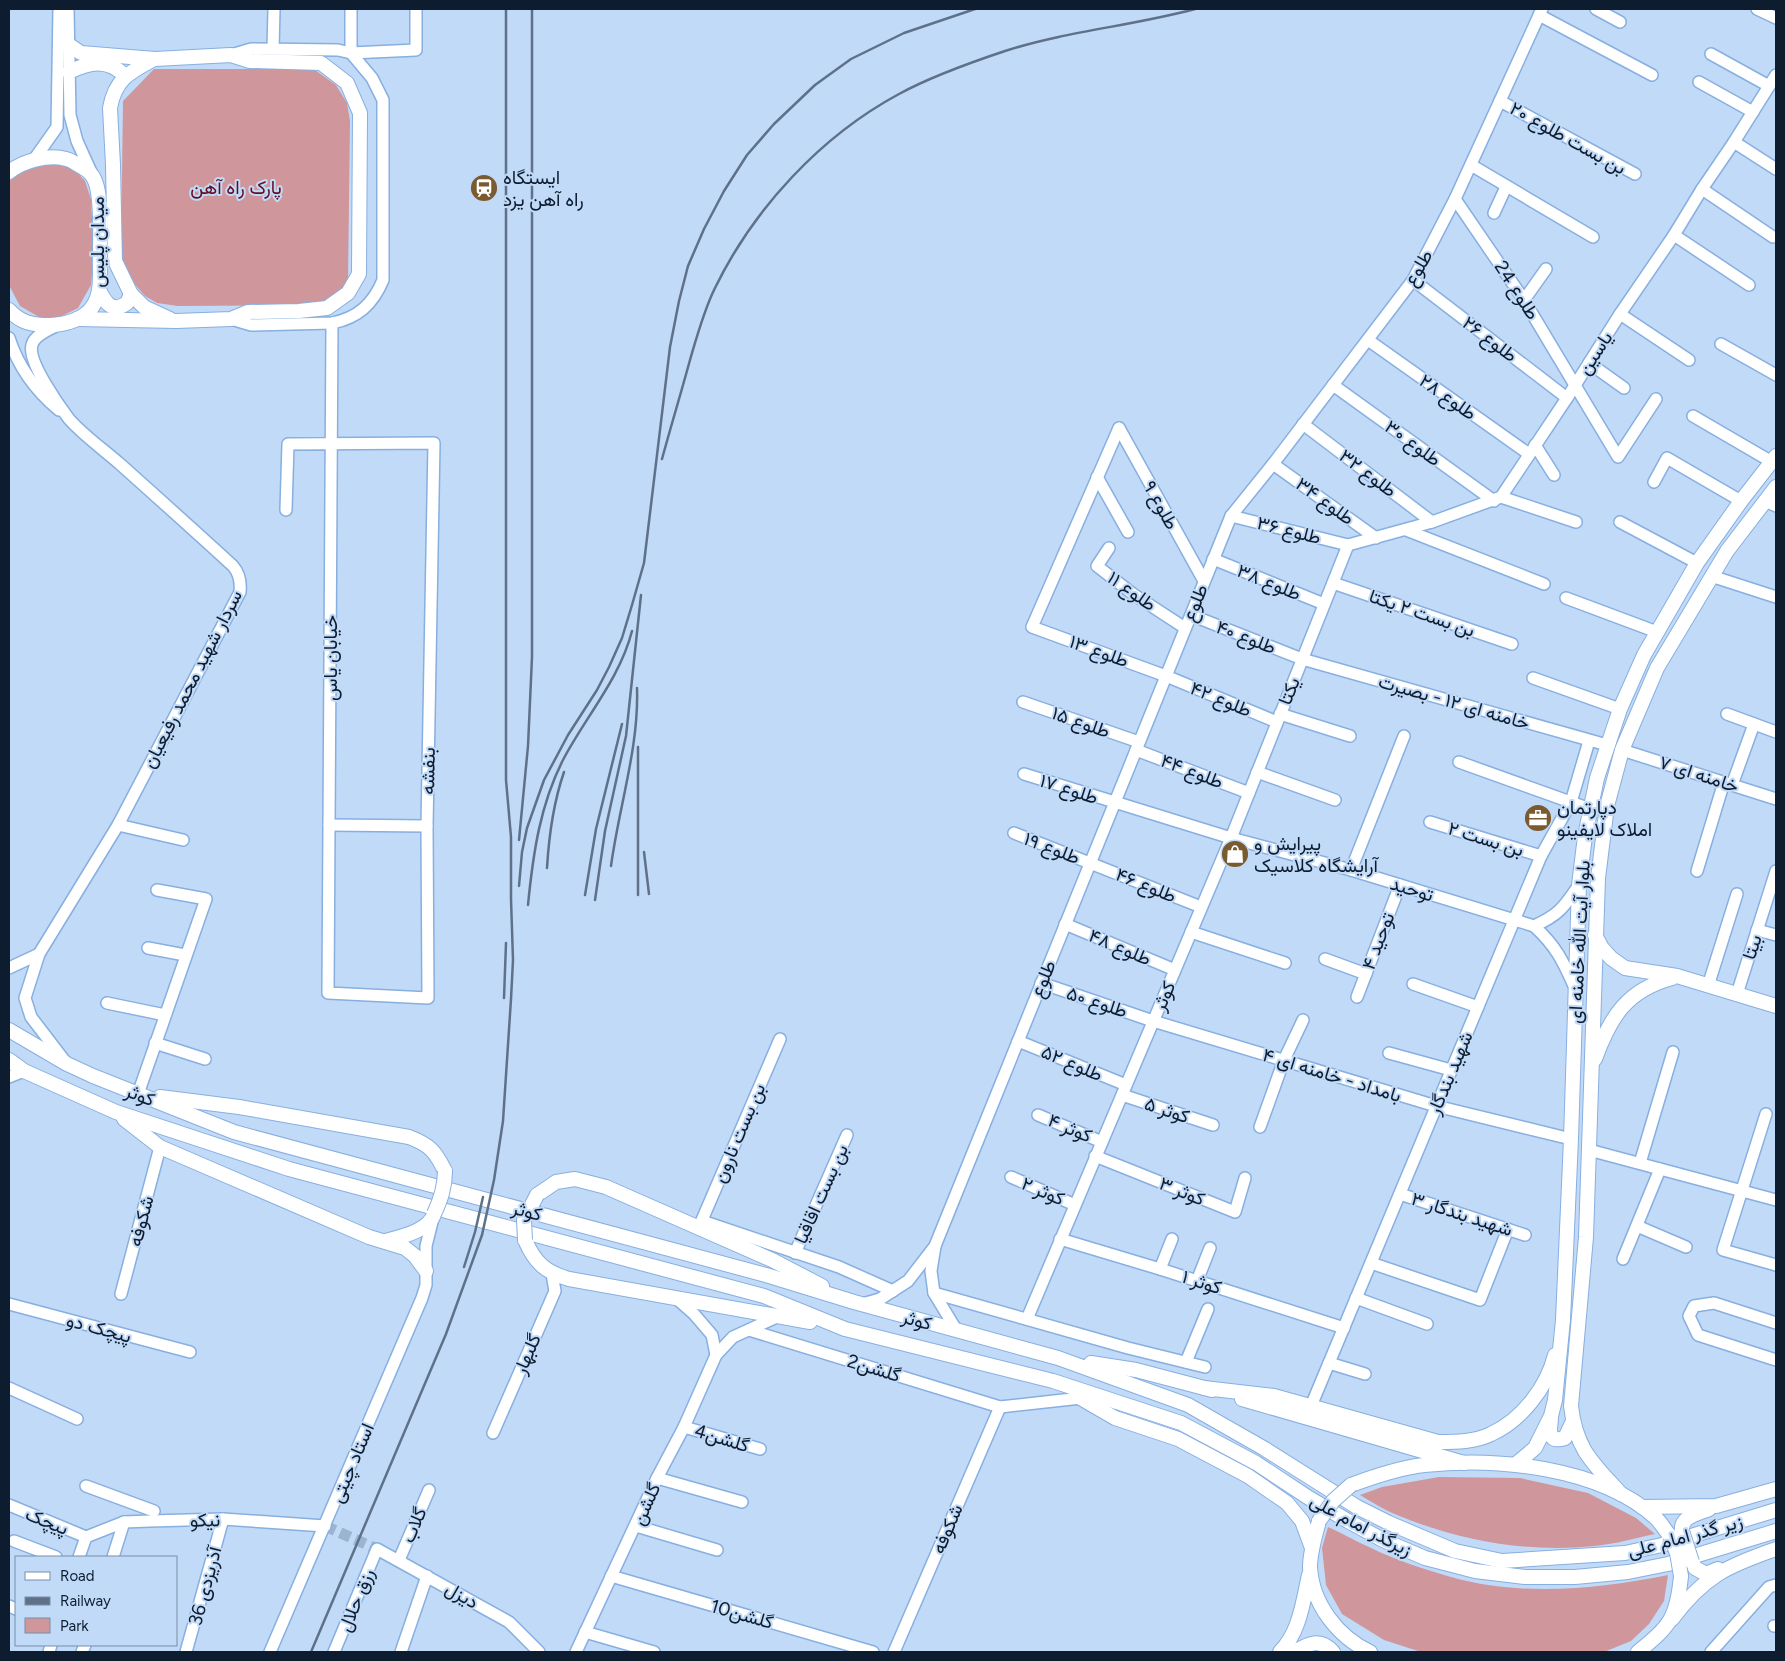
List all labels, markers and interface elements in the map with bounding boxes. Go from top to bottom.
street label: بن بست طلوع ۲۰ [1505,97,1630,180]
place label: ایستگاه راه آهن یزد [503,166,584,211]
station icon: ایستگاه راه آهن یزد [469,173,499,203]
park label: پارک راه آهن [190,176,282,201]
street label: میدان پلیس [86,196,111,288]
street label: طلوع [1398,246,1438,291]
street label: طلوع 24 [1489,256,1545,324]
street label: طلوع ۲۶ [1458,311,1522,368]
street label: یاسین [1573,327,1617,379]
street label: طلوع ۲۸ [1414,369,1481,426]
street label: طلوع ۳۰ [1380,415,1446,472]
street label: طلوع ۳۲ [1334,444,1401,503]
street label: طلوع ۳۴ [1291,472,1359,531]
street label: طلوع ۹ [1137,476,1184,534]
street label: طلوع ۳۶ [1254,511,1323,550]
street label: طلوع ۳۸ [1233,559,1304,606]
street label: طلوع ۱۱ [1103,566,1161,617]
street label: طلوع [1177,581,1214,626]
street label: بن بست ۲ یکتا [1366,584,1478,642]
street label: سردار شهید محمد رفیعیان [137,586,247,772]
street label: خیابان یاس [319,615,342,701]
street label: طلوع ۴۰ [1212,615,1279,660]
street label: طلوع ۱۳ [1066,630,1132,673]
street label: خامنه ای ۱۲ - بصیرت [1376,669,1532,735]
street label: یکتا [1273,674,1305,708]
street label: طلوع ۴۲ [1187,676,1255,723]
street label: طلوع ۱۵ [1049,701,1113,744]
street label: بنفشه [416,747,440,795]
street label: طلوع ۴۴ [1157,749,1226,794]
street label: خامنه ای ۷ [1656,750,1742,798]
street label: طلوع ۱۷ [1037,769,1101,810]
place label: دپارتمان املاک لایفینو [1557,796,1652,841]
office icon: دپارتمان املاک لایفینو [1523,803,1553,833]
street label: بن بست ۲ [1445,817,1527,861]
street label: طلوع ۱۹ [1020,827,1083,870]
place label: پیرایش و آرایشگاه کلاسیک [1254,832,1379,877]
shop icon: پیرایش و آرایشگاه کلاسیک [1220,839,1250,869]
street label: بلوار آیت الله خامنه ای [1563,860,1595,1024]
street label: طلوع ۴۶ [1112,862,1180,908]
street label: توحید [1388,872,1437,906]
street label: توحید ۴ [1357,909,1399,973]
street label: طلوع ۴۸ [1085,924,1155,971]
street label: بیتا [1737,932,1767,962]
street label: طلوع [1025,957,1062,1002]
street label: کوثر [1147,978,1180,1015]
street label: طلوع ۵۰ [1063,981,1130,1024]
street label: شهید بندگار [1422,1028,1478,1119]
street label: طلوع ۵۲ [1037,1040,1106,1087]
street label: بامداد - خامنه ای ۴ [1260,1043,1404,1107]
street label: کوثر [121,1079,158,1111]
street label: بن بست نارون [708,1080,770,1186]
street label: کوثر ۵ [1142,1092,1192,1128]
street label: کوثر ۴ [1045,1109,1095,1147]
street label: بن بست اقاقیا [789,1141,853,1247]
street label: کوثر ۳ [1156,1171,1208,1211]
street label: کوثر ۲ [1018,1172,1068,1210]
street label: شهید بندگار ۳ [1408,1187,1516,1241]
street label: شکوفه [123,1193,159,1249]
street label: کوثر [509,1196,544,1226]
street label: کوثر ۱ [1179,1265,1225,1299]
street label: کوثر [898,1305,935,1335]
street label: پیچک دو [63,1308,134,1350]
street label: گلبهار [508,1330,546,1379]
street label: گلشن2 [844,1349,904,1387]
street label: گلشن4 [692,1419,752,1457]
street label: استاد چیتی [325,1420,381,1507]
street label: گلشن [627,1479,665,1529]
street label: زیرگذر امام علی [1306,1489,1416,1562]
street label: شکوفه [926,1501,968,1557]
street label: پیچک [21,1502,72,1542]
street label: گلاب [396,1504,432,1546]
street label: نیکو [190,1508,220,1532]
street label: زیر گذر امام علی [1625,1510,1746,1563]
street label: آذریزدی 36 [183,1543,227,1628]
legend [15,1556,178,1646]
street label: رزق حلال [333,1565,379,1635]
text: Road [60,1567,95,1585]
street label: دیزل [441,1576,483,1614]
text: Railway [60,1592,111,1610]
street label: گلشن10 [708,1594,776,1634]
text: Park [60,1617,89,1635]

